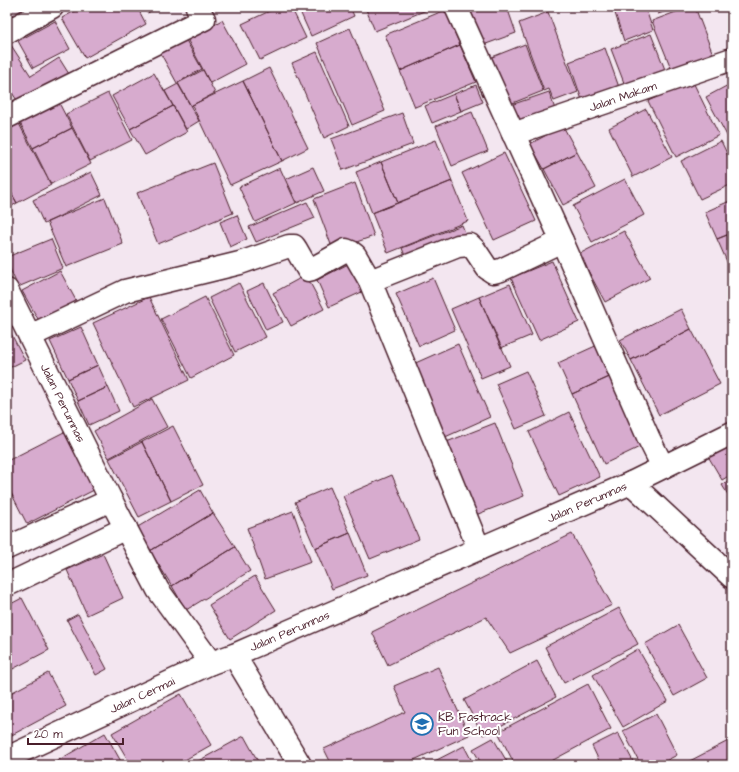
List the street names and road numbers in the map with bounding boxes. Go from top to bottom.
street label: Jalan Makam [587,77,659,116]
street label: Jalan Perumnas [36,361,89,445]
street label: Jalan Perumnas [544,478,630,527]
street label: Jalan Perumnas [247,607,332,656]
street label: Jalan Cermai [107,673,178,718]

